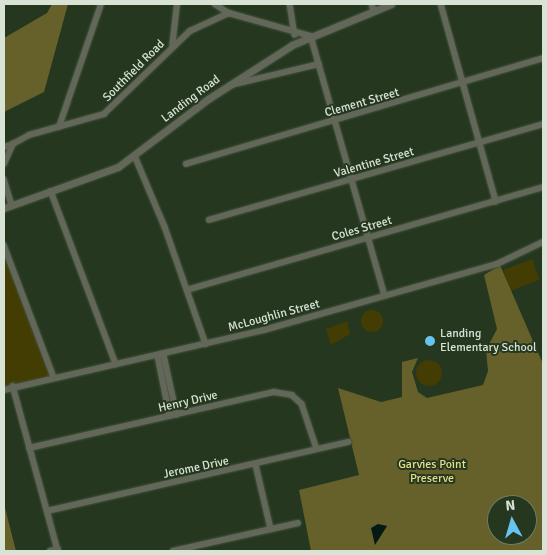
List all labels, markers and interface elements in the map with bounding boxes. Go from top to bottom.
street label: Southfield Road [100,37,168,105]
street label: Landing Road [159,72,223,126]
street label: Clement Street [323,85,401,121]
street label: Valentine Street [332,145,416,181]
street label: Coles Street [330,214,394,244]
street label: McLoughlin Street [227,297,321,335]
place label: Landing Elementary School [440,327,536,355]
marker: Landing Elementary School [424,335,436,347]
street label: Henry Drive [157,388,219,416]
street label: Jerome Drive [162,454,230,482]
park label: Garvies Point Preserve [398,458,466,486]
north arrow [487,495,537,545]
text: N [505,497,516,515]

